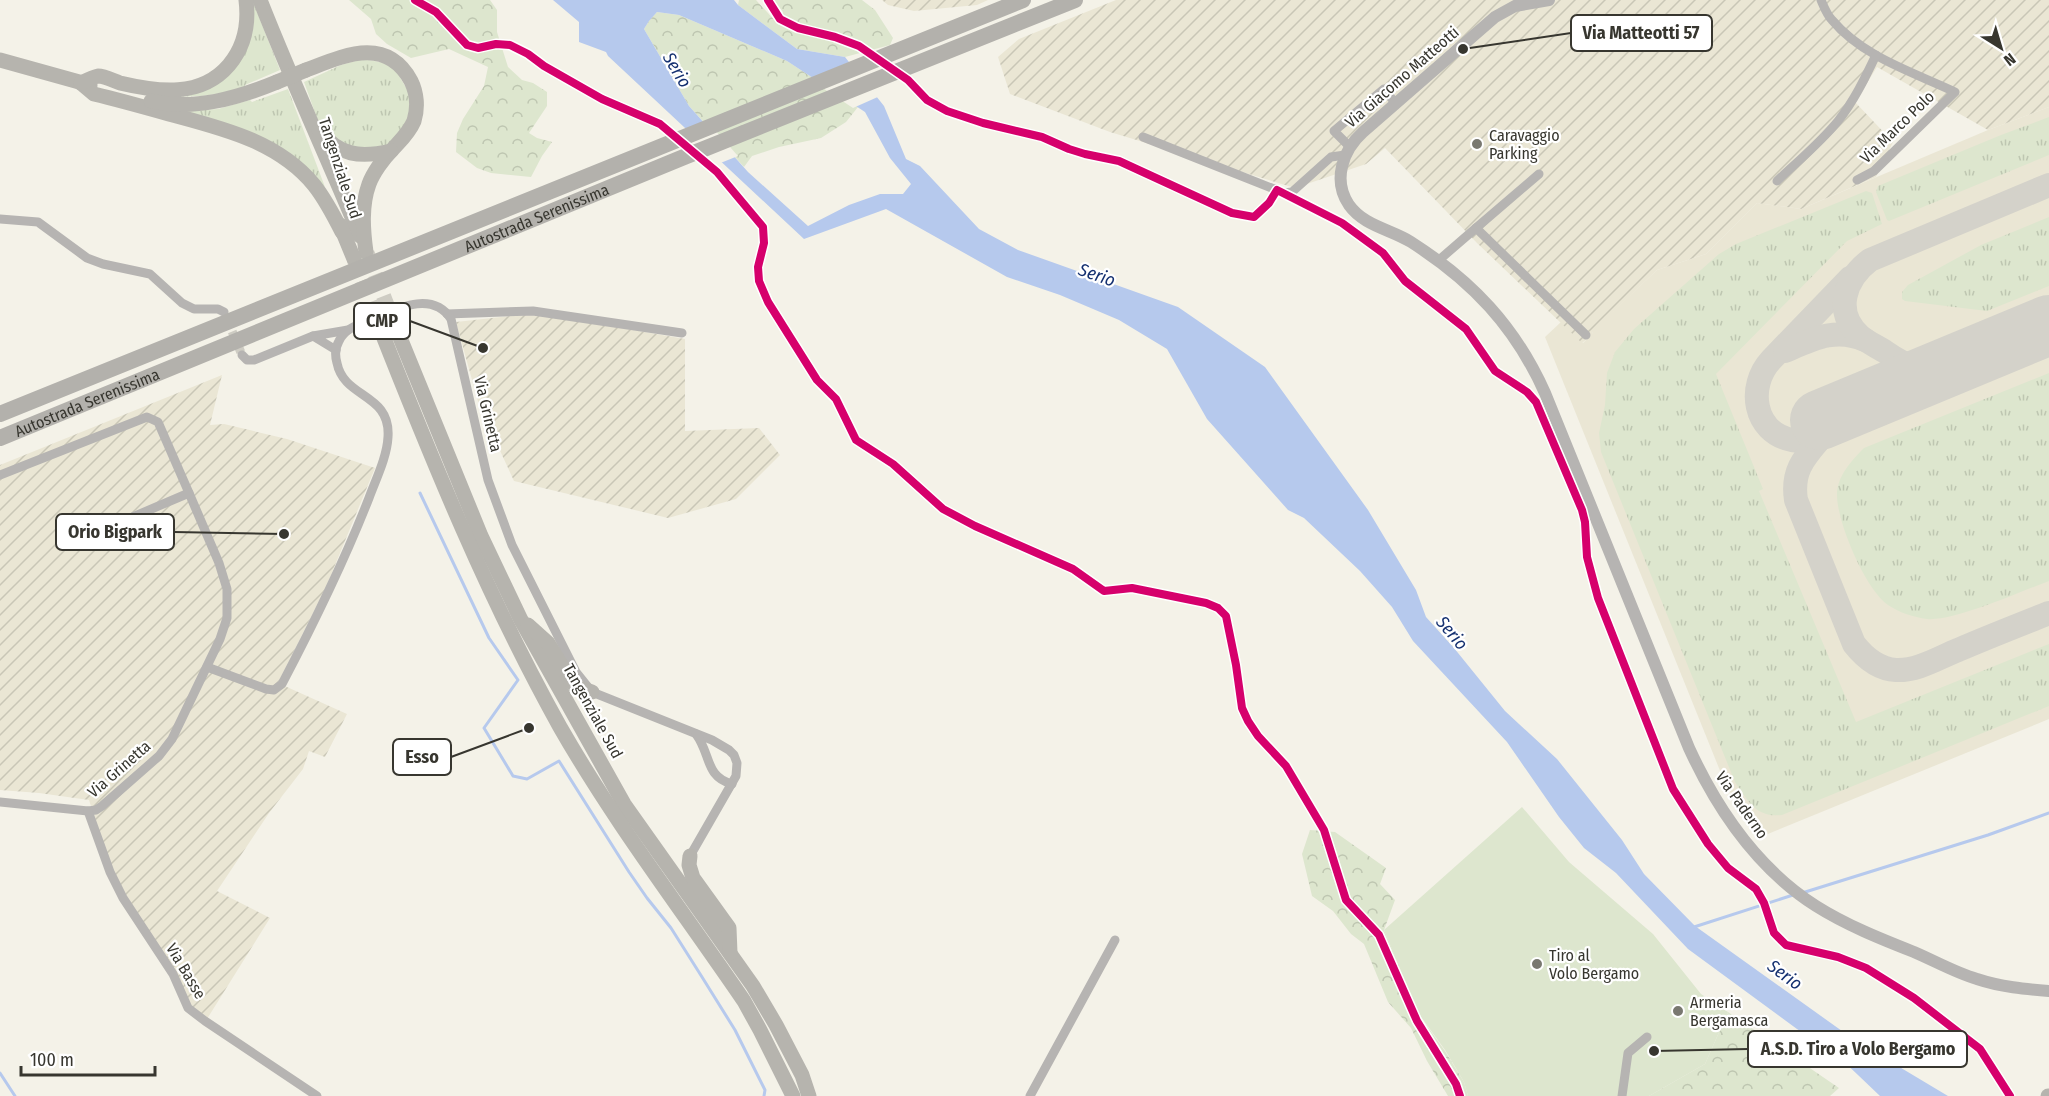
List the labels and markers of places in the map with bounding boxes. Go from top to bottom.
callout: Via Matteotti 57 [1571,15,1712,51]
place label: Caravaggio Parking [1489,126,1560,163]
marker: Caravaggio Parking [1470,137,1484,151]
callout: CMP [354,303,410,339]
callout: Orio Bigpark [56,514,174,550]
callout: Esso [393,739,451,775]
place label: Tiro al Volo Bergamo [1549,946,1639,983]
marker: Tiro al Volo Bergamo [1530,957,1544,971]
place label: Armeria Bergamasca [1690,993,1769,1030]
marker: Armeria Bergamasca [1671,1004,1685,1018]
callout: A.S.D. Tiro a Volo Bergamo [1748,1031,1967,1067]

